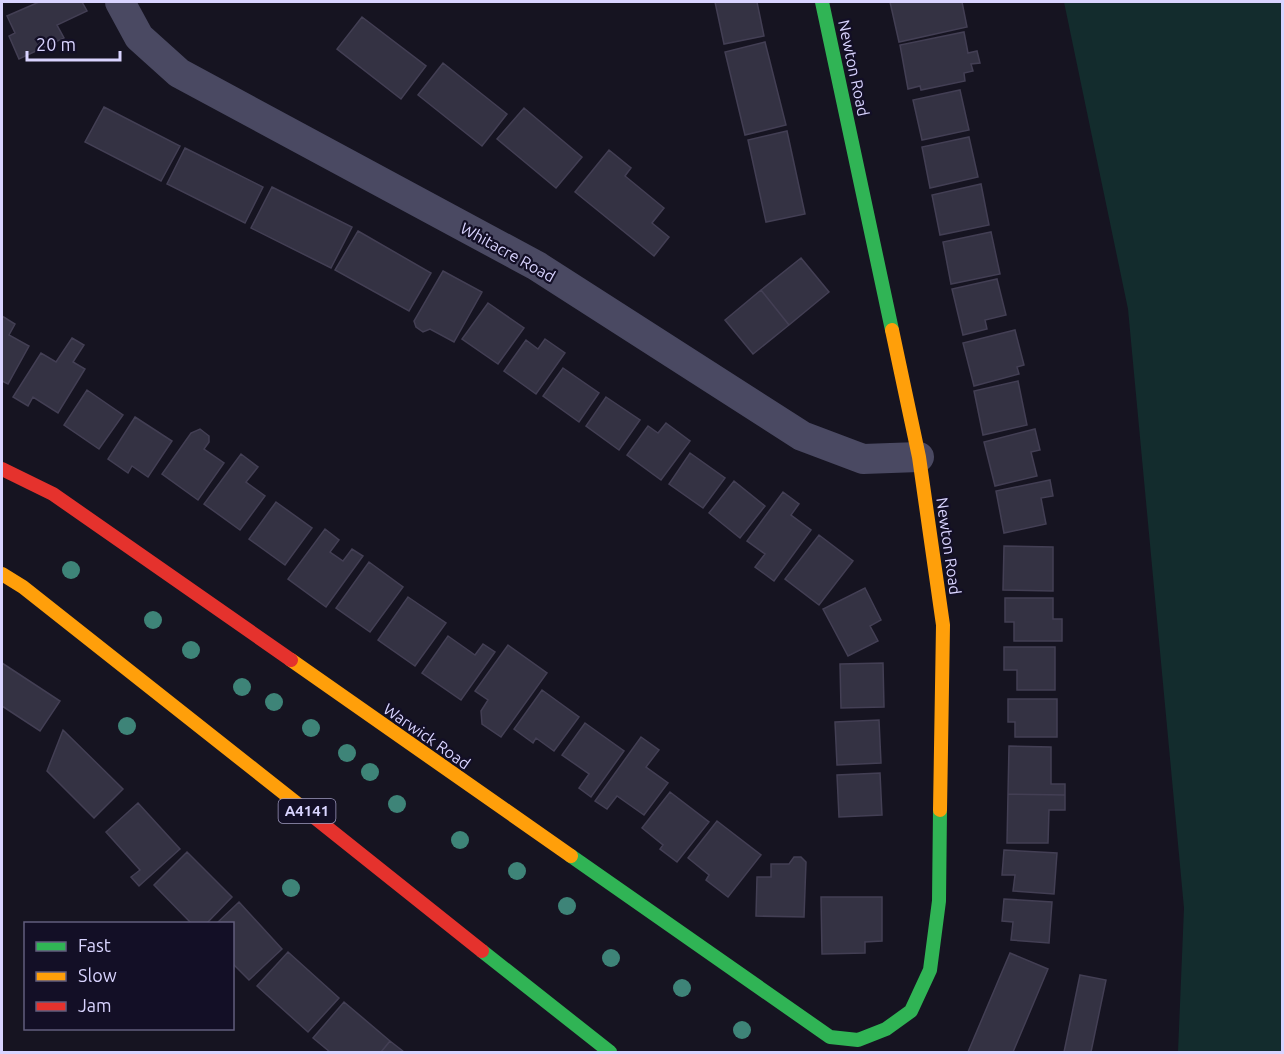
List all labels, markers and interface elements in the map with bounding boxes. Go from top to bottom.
street label: Newton Road [835,18,873,118]
scale bar [27,24,120,62]
text: 20 m [36,34,76,54]
street label: Whitacre Road [458,219,558,285]
street label: Newton Road [933,496,965,596]
street label: Warwick Road [380,700,474,772]
road number: A4141 [278,799,336,823]
legend [24,922,234,1030]
text: Fast [78,935,111,955]
text: Slow [78,965,117,985]
text: Jam [78,995,112,1015]

